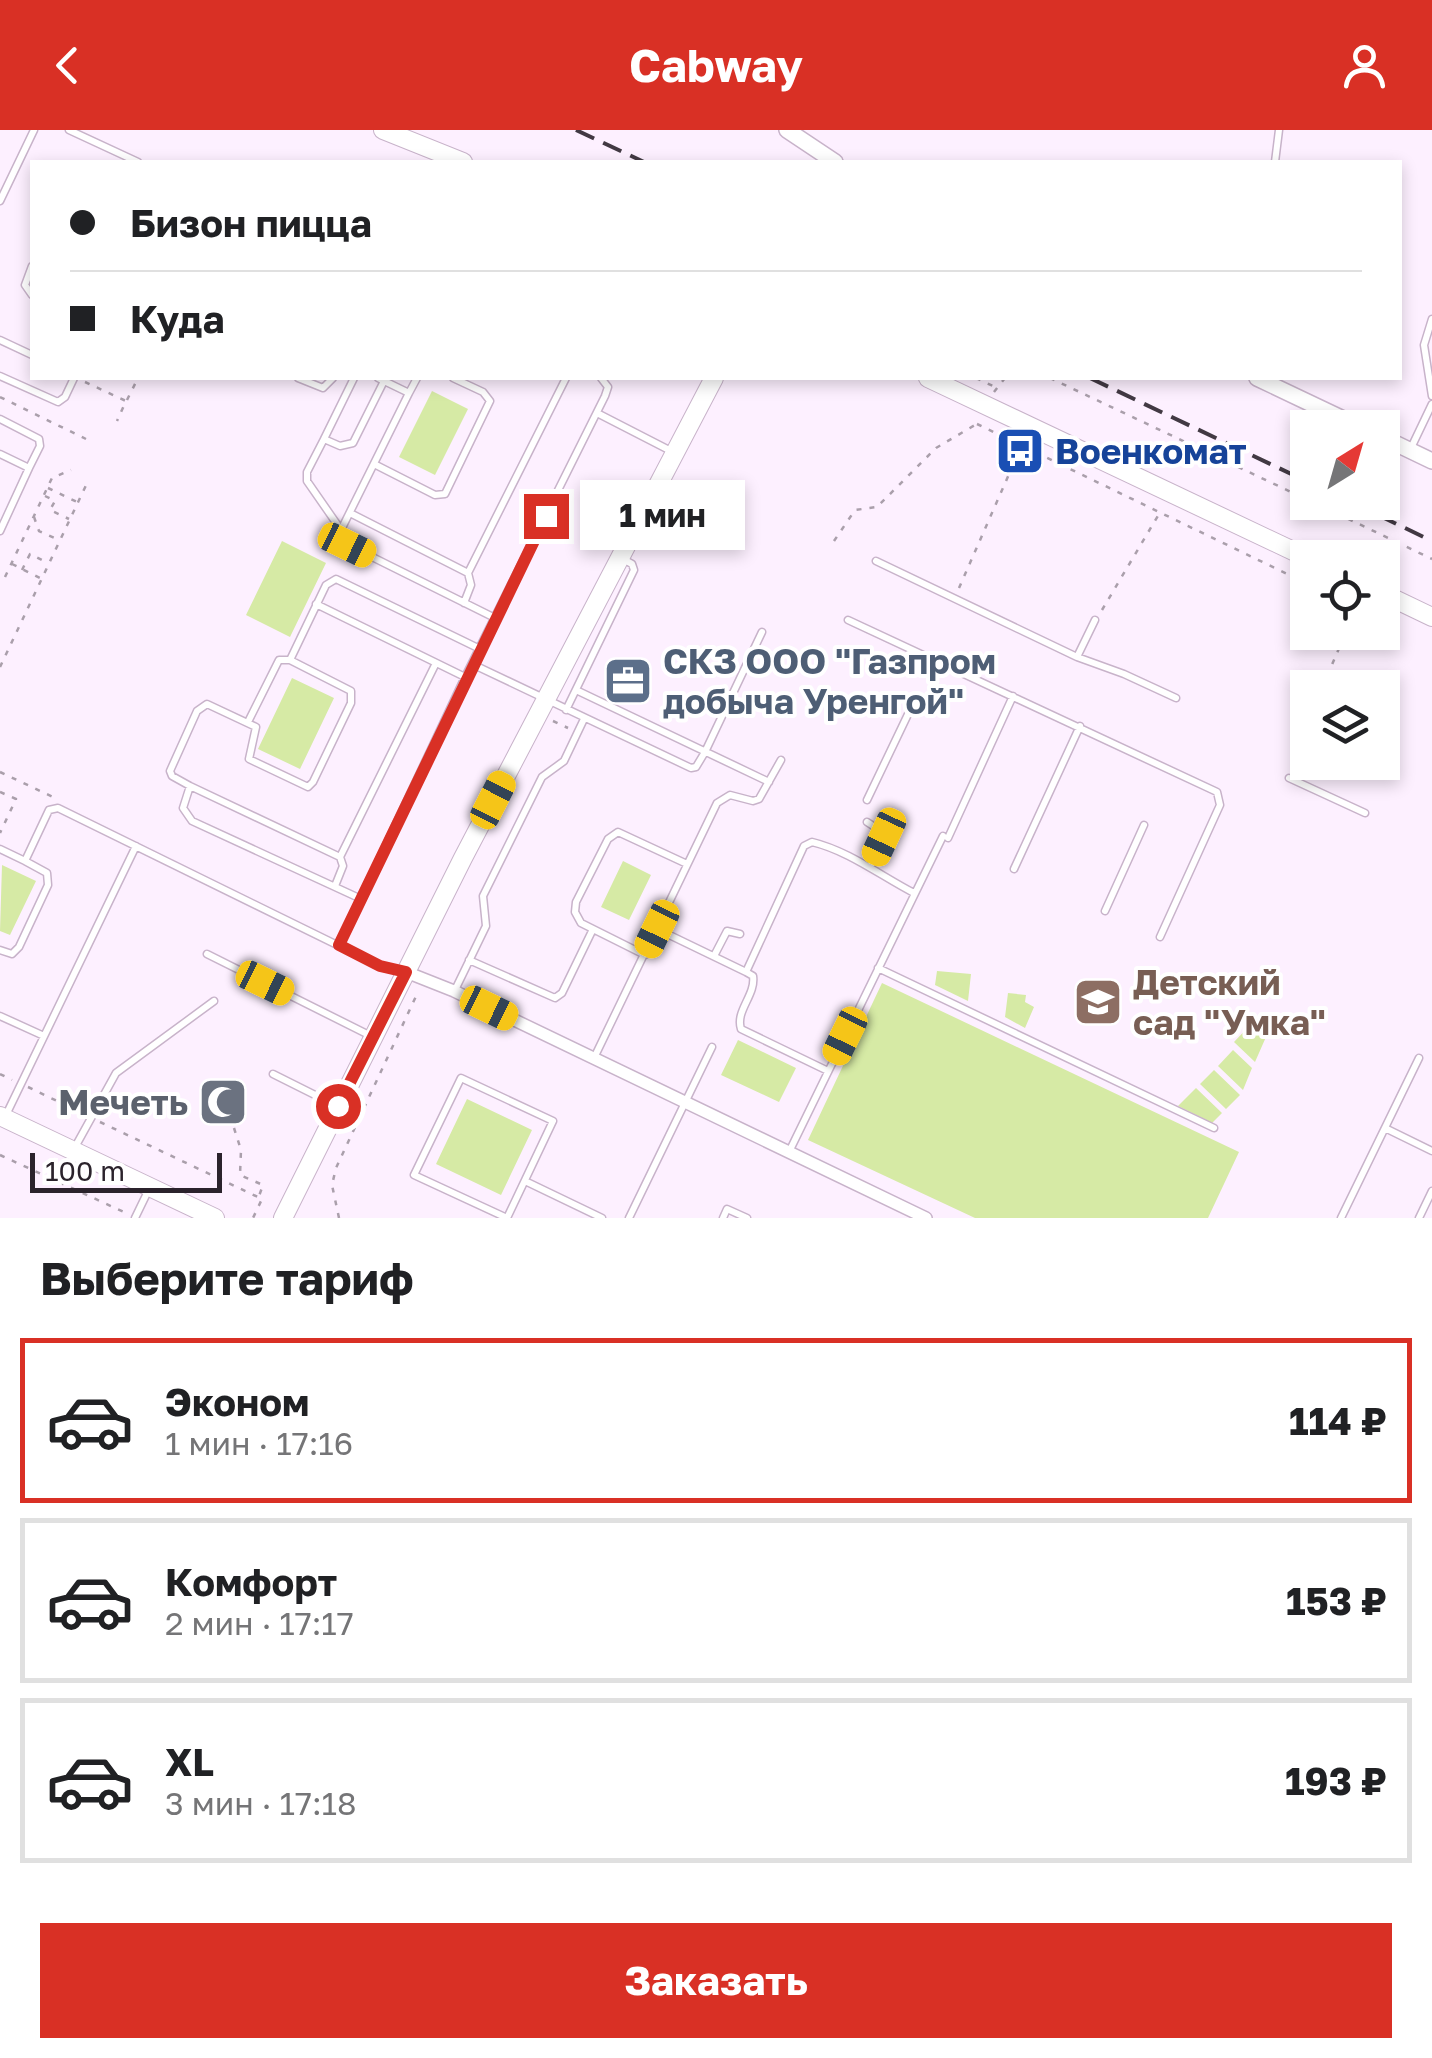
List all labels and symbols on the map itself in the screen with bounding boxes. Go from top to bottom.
north arrow [1290,410,1400,520]
bus stop icon: Военкомат [994,425,1046,477]
place label: Военкомат [1055,430,1247,472]
callout: 1 мин [581,481,746,551]
route end [524,494,569,539]
car [313,518,381,572]
place label: СКЗ ООО "Газпром добыча Уренгой" [663,640,996,722]
office icon: СКЗ ООО "Газпром добыча Уренгой" [602,655,654,707]
car [466,766,520,834]
car [858,803,910,871]
car [630,895,684,963]
car [231,956,299,1010]
place label: Детский сад "Умка" [1133,961,1326,1043]
school or university icon: Детский сад "Умка" [1072,976,1124,1028]
car [455,981,523,1035]
car [818,1002,872,1070]
mosque icon: Мечеть [197,1076,249,1128]
place label: Мечеть [58,1081,188,1123]
route start [316,1084,361,1129]
scale bar [30,1148,222,1192]

